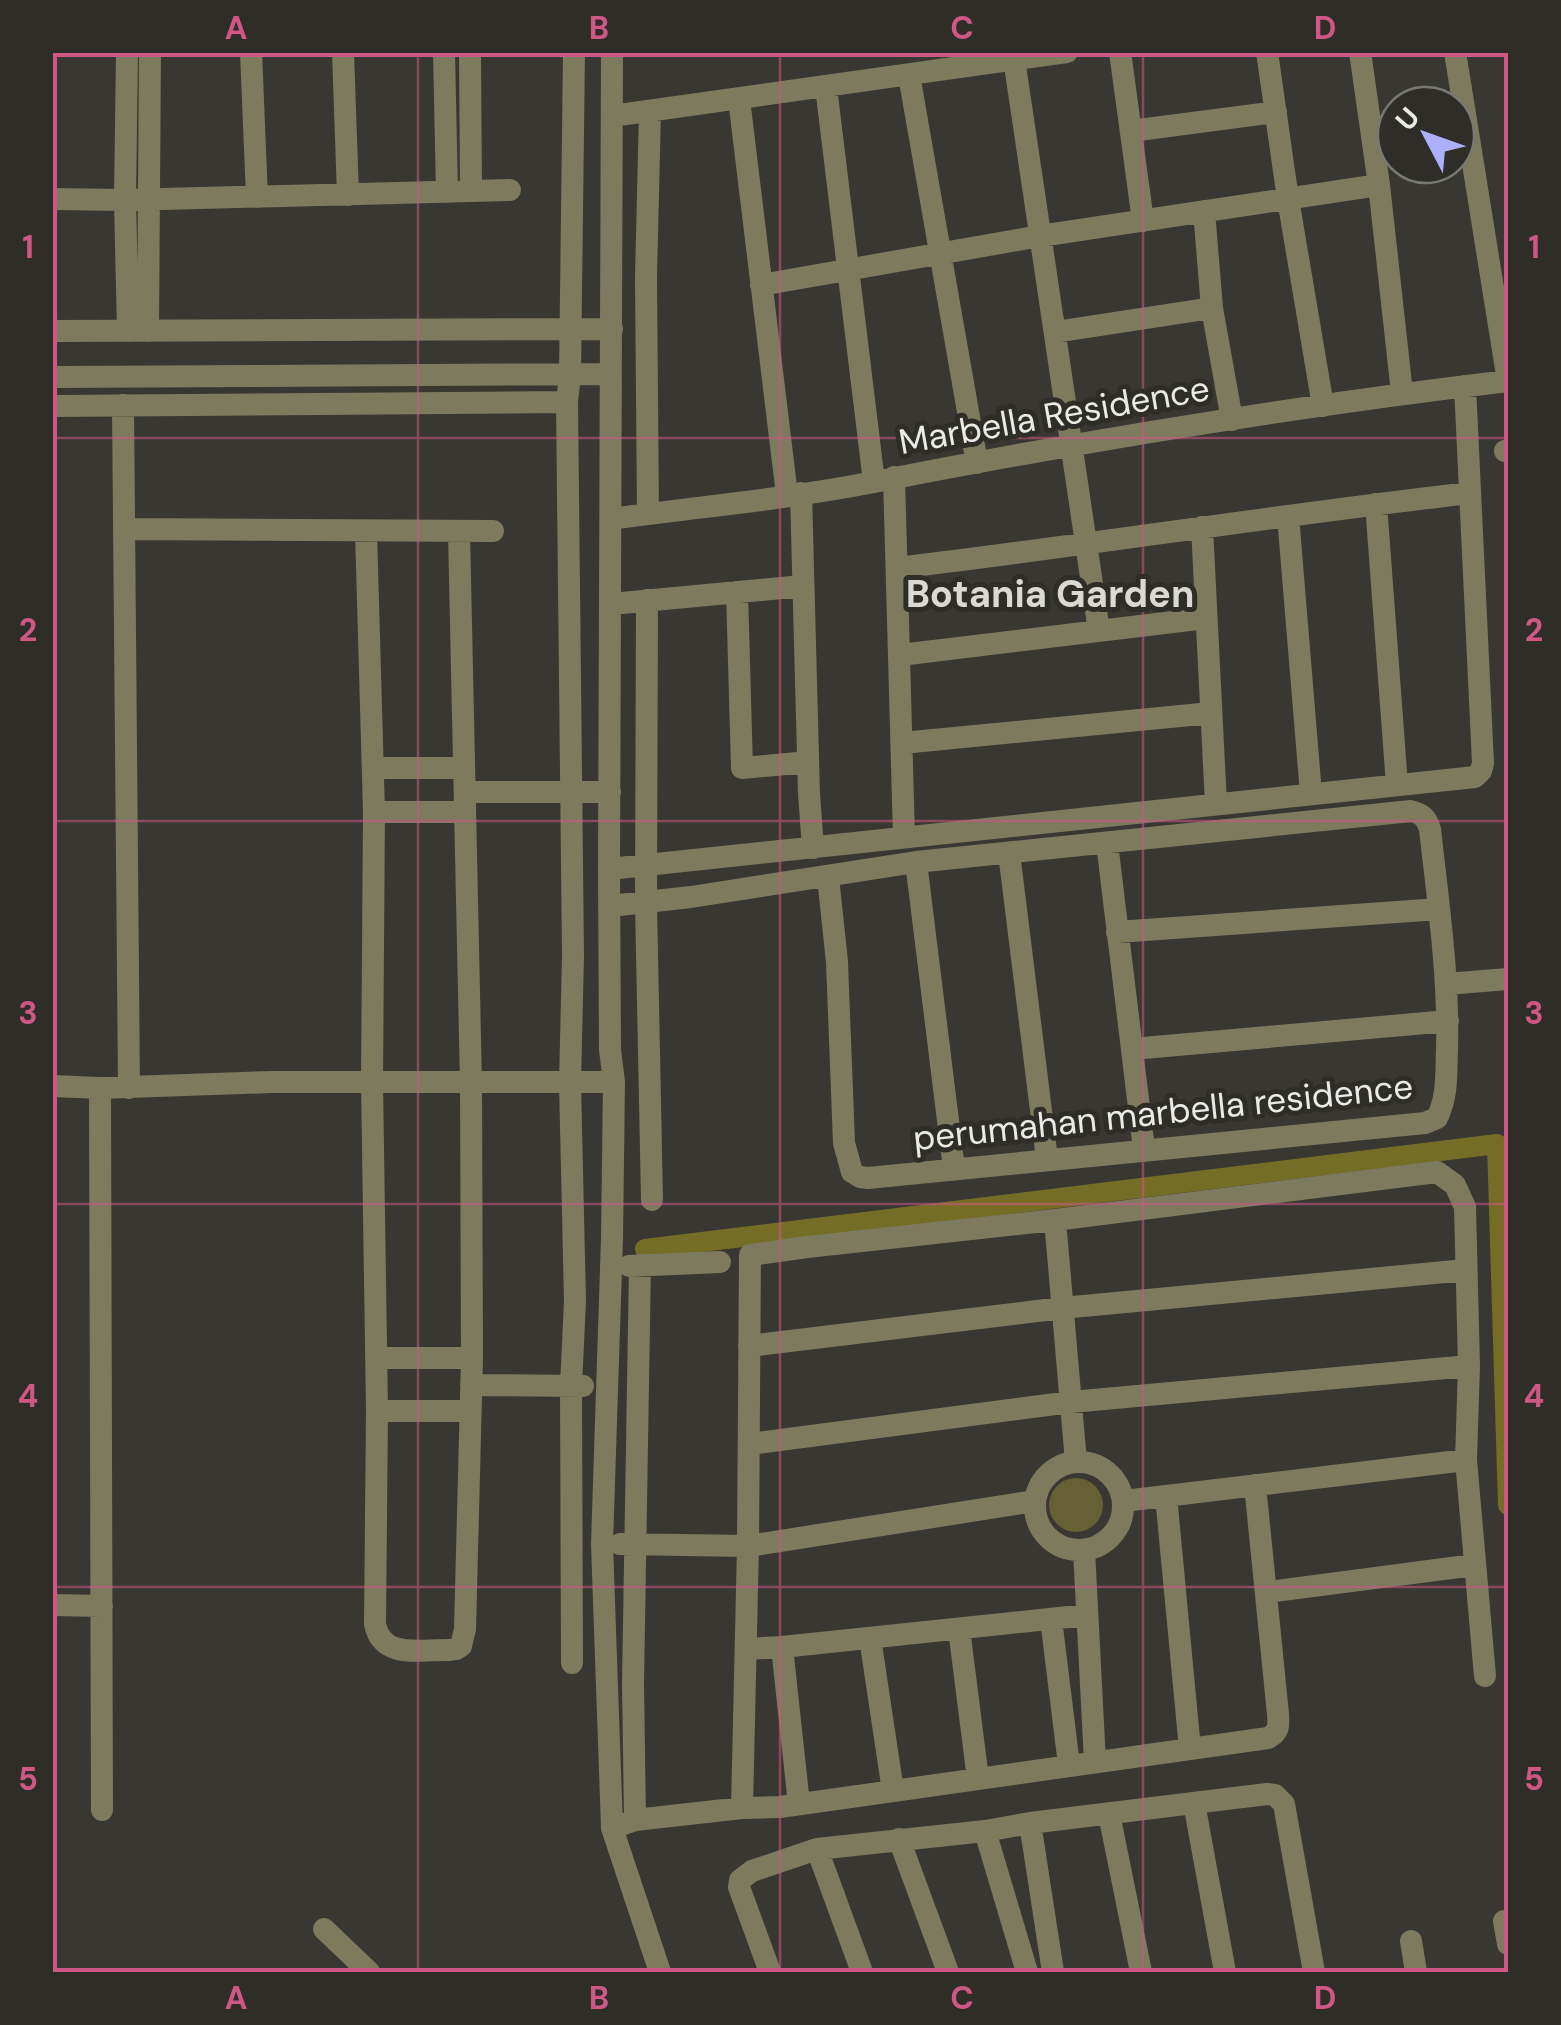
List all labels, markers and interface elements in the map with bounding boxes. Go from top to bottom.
text: A [225,7,247,49]
text: B [589,7,609,49]
text: C [950,7,974,49]
text: D [1314,7,1336,49]
north arrow [1376,85,1476,185]
text: U [1387,100,1428,138]
text: 1 [22,226,34,268]
text: 1 [1528,226,1540,268]
street label: Marbella Residence [895,365,1213,465]
district label: Botania Garden [906,569,1194,619]
text: 2 [19,609,37,651]
text: 2 [1525,609,1543,651]
text: 3 [18,992,38,1034]
text: 3 [1524,992,1544,1034]
street label: perumahan marbella residence [911,1063,1415,1161]
text: 4 [18,1375,38,1417]
text: 4 [1524,1375,1544,1417]
text: 5 [18,1758,38,1800]
text: 5 [1524,1758,1544,1800]
text: A [225,1977,247,2019]
text: B [589,1977,609,2019]
text: C [950,1977,974,2019]
text: D [1314,1977,1336,2019]

